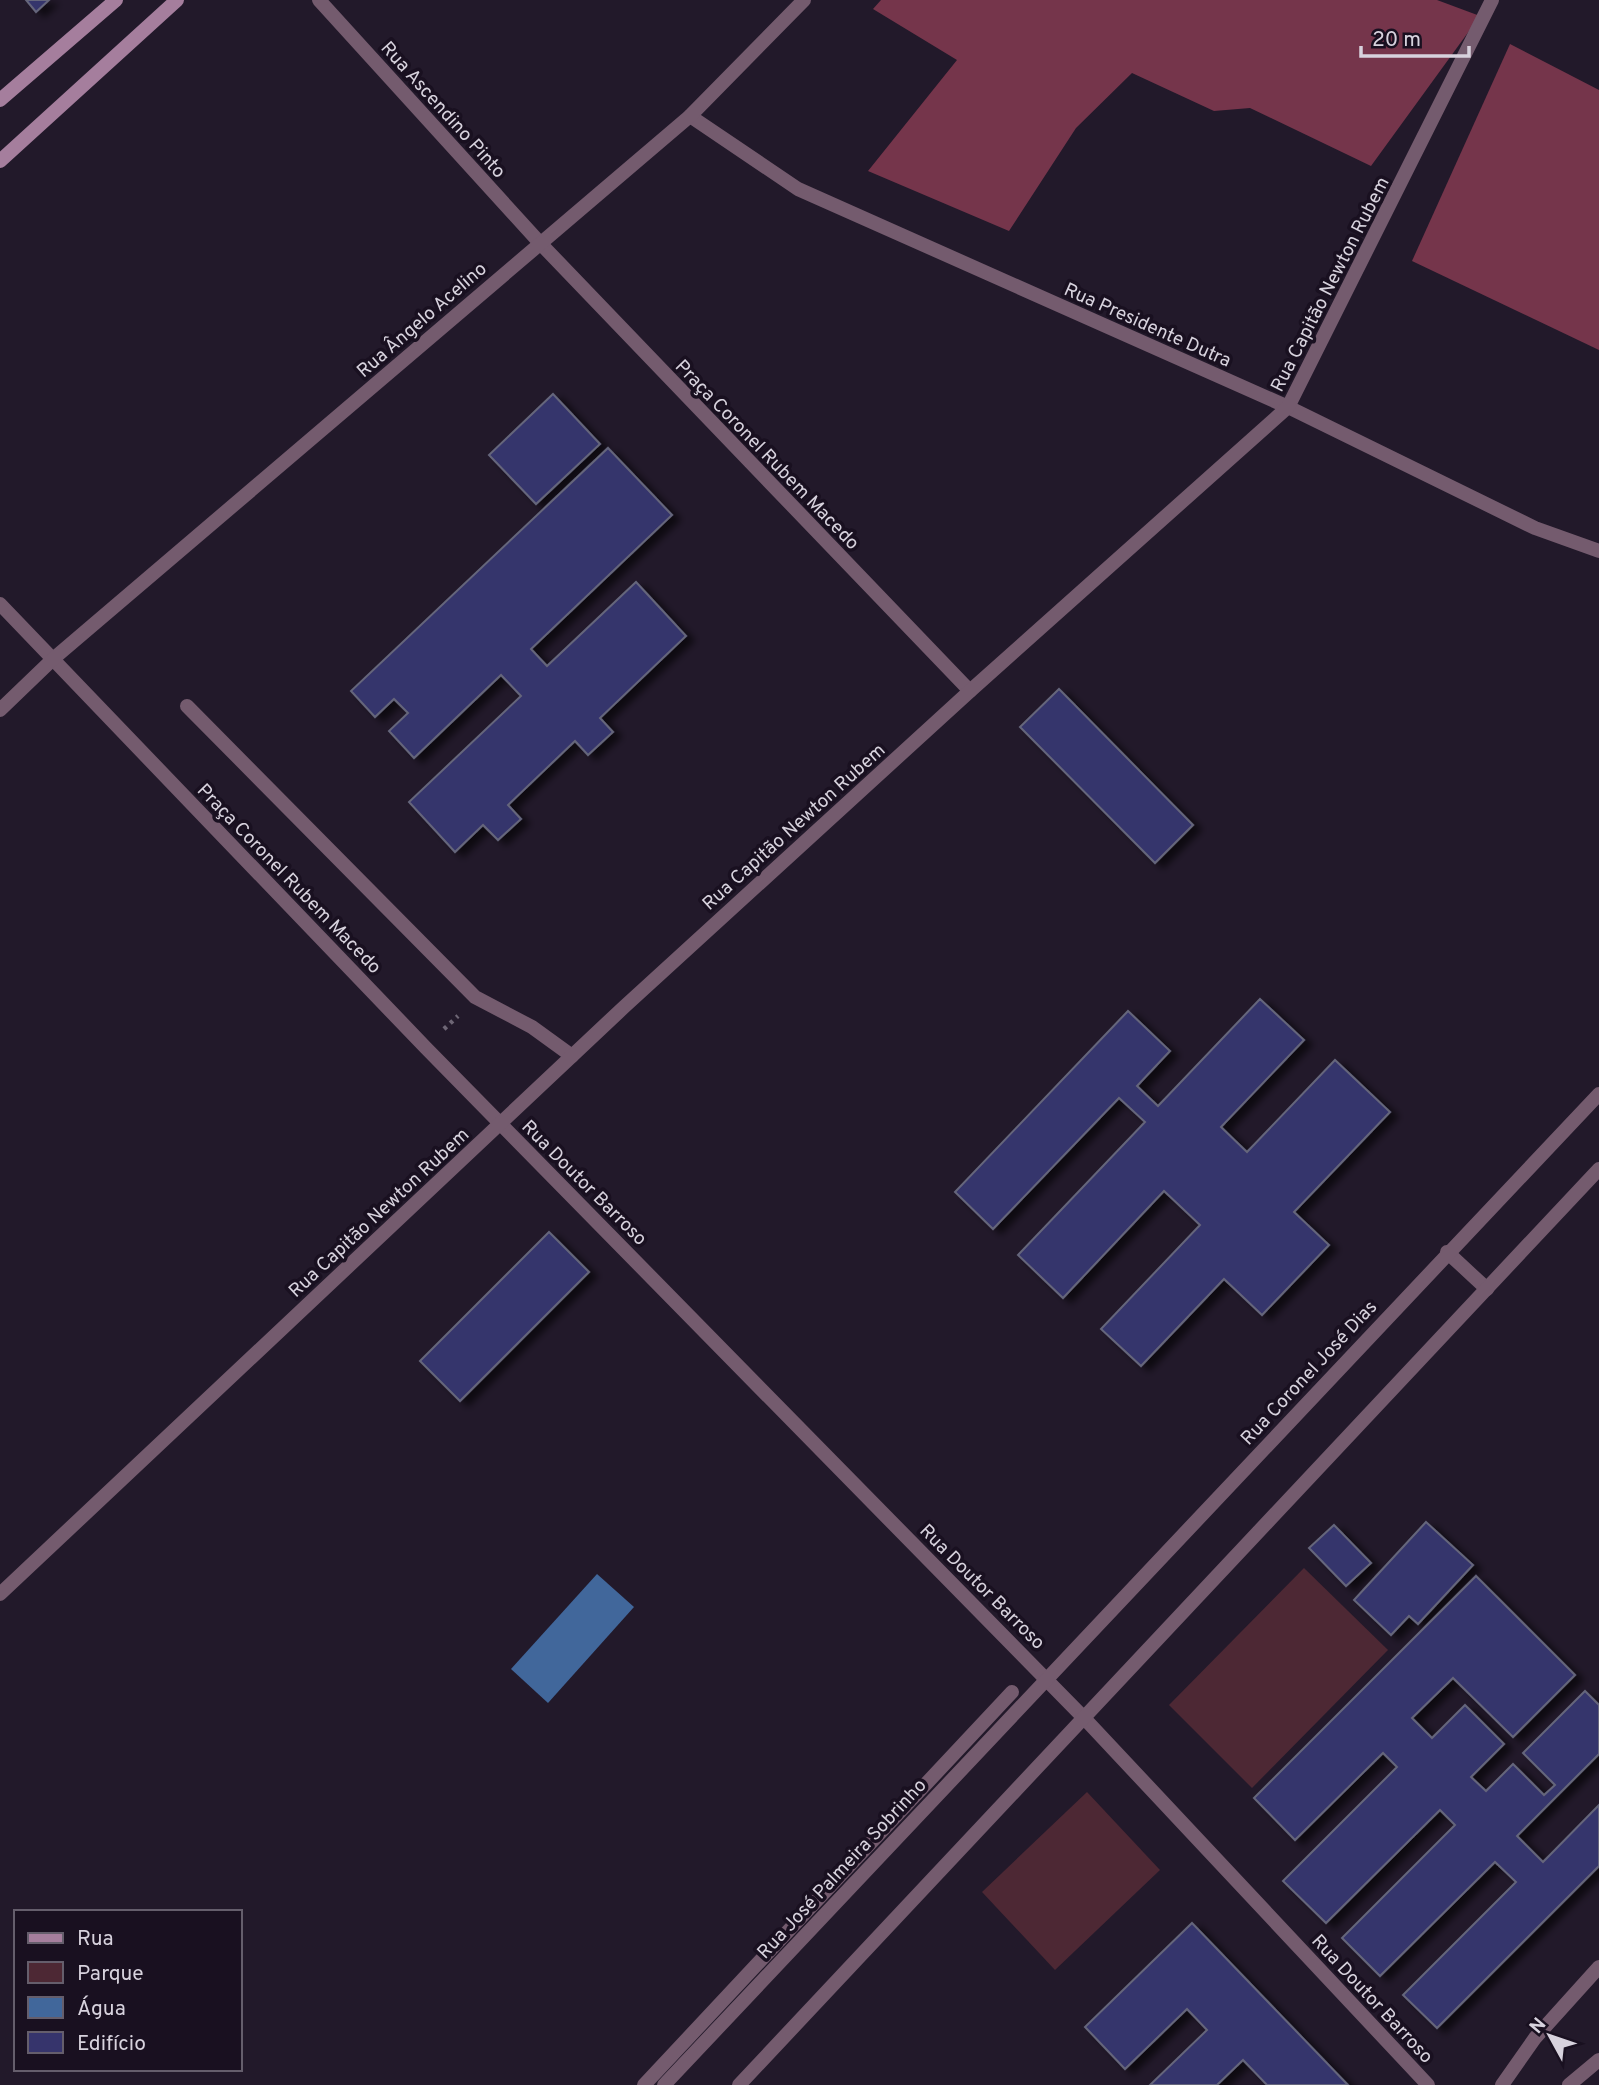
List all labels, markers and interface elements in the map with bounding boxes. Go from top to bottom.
scale bar [1361,14,1470,58]
text: 20 m [1372,27,1421,54]
street label: Rua Ascendino Pinto [375,37,510,184]
street label: Rua Capitão Newton Rubem [1266,173,1396,397]
street label: Rua Ângelo Acelino [352,257,492,384]
street label: Rua Presidente Dutra [1060,278,1235,374]
street label: Praça Coronel Rubem Macedo [669,355,864,556]
street label: Rua Capitão Newton Rubem [698,739,891,916]
street label: Praça Coronel Rubem Macedo [191,779,386,980]
street label: Rua Doutor Barroso [516,1116,651,1251]
street label: Rua Capitão Newton Rubem [284,1123,475,1303]
street label: Rua Coronel José Dias [1236,1296,1383,1451]
street label: Rua Doutor Barroso [914,1520,1049,1655]
street label: Rua José Palmeira Sobrinho [753,1774,932,1965]
legend [14,1910,242,2071]
text: Rua [77,1926,114,1953]
street label: Rua Doutor Barroso [1306,1930,1438,2069]
text: Parque [77,1961,144,1988]
text: Água [77,1995,126,2023]
north arrow [1515,2001,1585,2071]
text: N [1525,2013,1552,2039]
text: Edifício [77,2031,146,2058]

